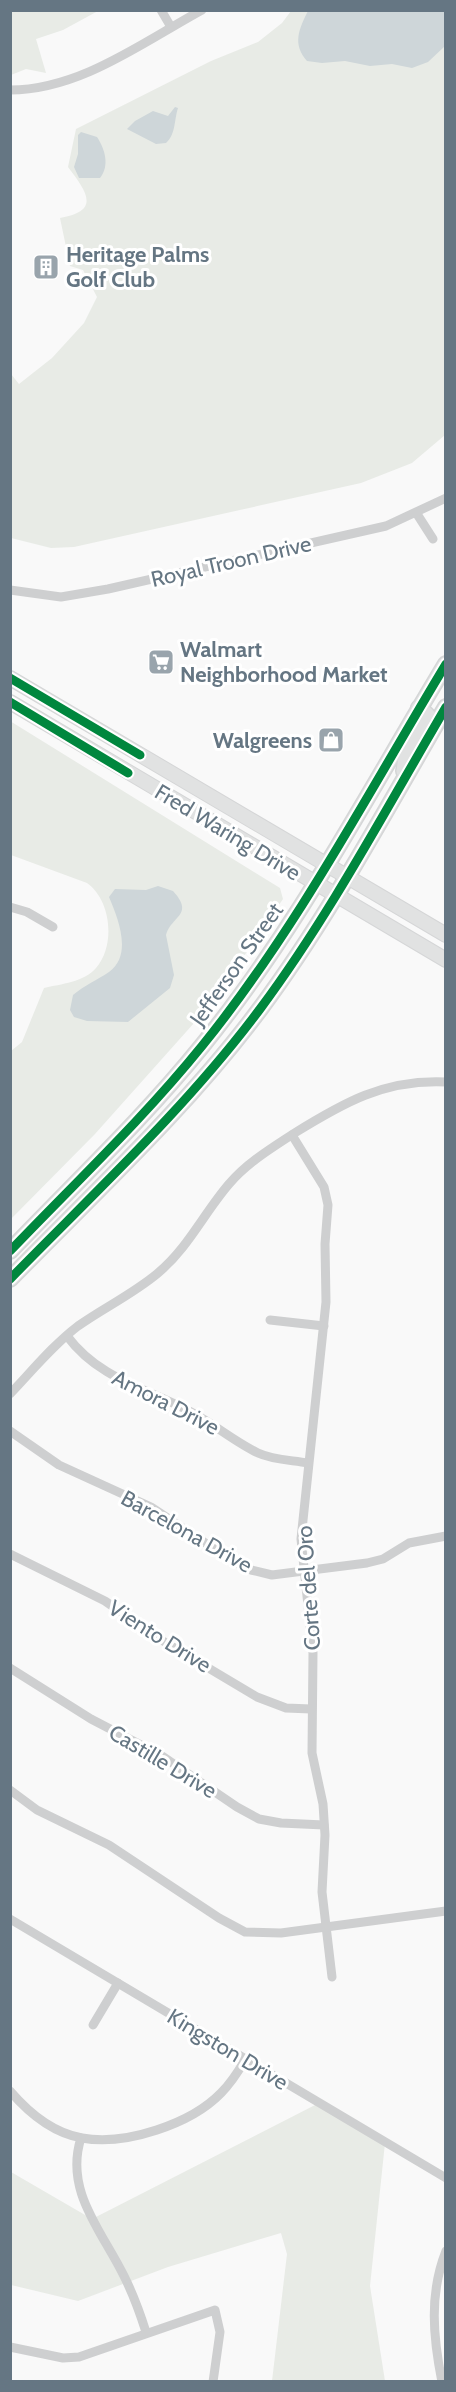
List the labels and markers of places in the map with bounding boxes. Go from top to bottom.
place label: Heritage Palms Golf Club [66,241,209,293]
building icon: Heritage Palms Golf Club [31,252,61,282]
place label: Walmart Neighborhood Market [180,636,388,688]
supermarket icon: Walmart Neighborhood Market [146,647,176,677]
shop icon: Walgreens [316,725,346,755]
place label: Walgreens [213,727,312,754]

